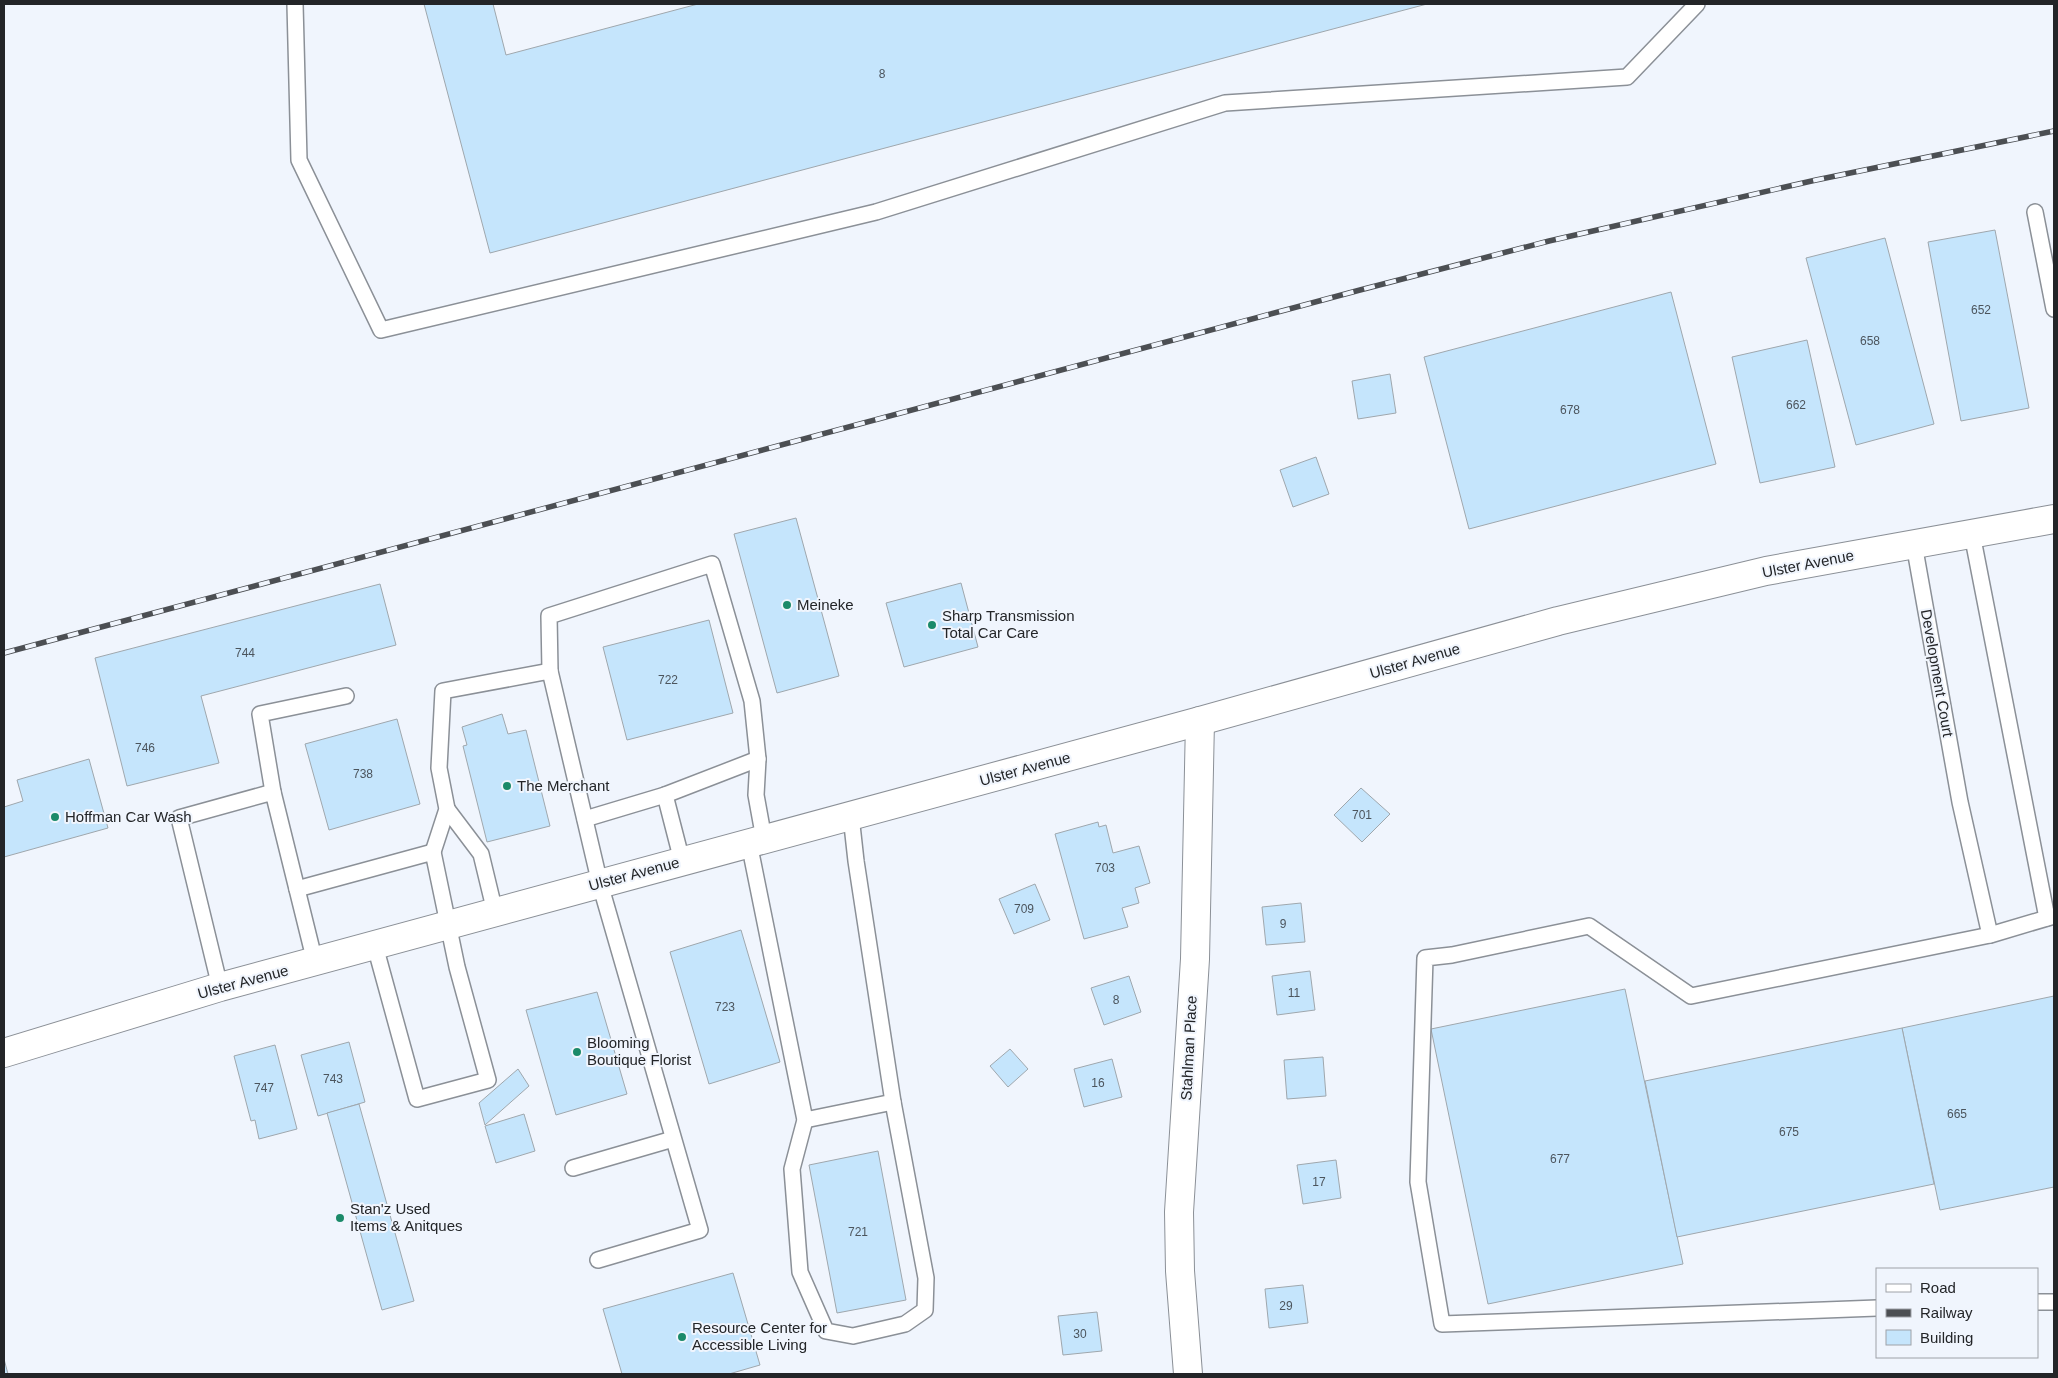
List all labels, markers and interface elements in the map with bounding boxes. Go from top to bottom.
house number: 8 [879,67,886,81]
house number: 652 [1971,303,1991,317]
house number: 658 [1860,334,1880,348]
house number: 662 [1786,398,1806,412]
house number: 678 [1560,403,1580,417]
street label: Ulster Avenue [1761,546,1855,581]
place label: Meineke [797,596,854,613]
marker: Meineke [781,599,793,611]
place label: Sharp Transmission Total Car Care [942,607,1075,641]
street label: Development Court [1918,608,1957,739]
marker: Sharp Transmission Total Car Care [926,619,938,631]
street label: Ulster Avenue [1368,640,1462,682]
house number: 744 [235,646,255,660]
house number: 722 [658,673,678,687]
house number: 746 [135,741,155,755]
street label: Ulster Avenue [978,748,1072,789]
house number: 738 [353,767,373,781]
place label: The Merchant [517,777,610,794]
marker: The Merchant [501,780,513,792]
place label: Hoffman Car Wash [65,808,192,825]
house number: 701 [1352,808,1372,822]
marker: Hoffman Car Wash [49,811,61,823]
street label: Ulster Avenue [587,853,681,894]
house number: 703 [1095,861,1115,875]
house number: 709 [1014,902,1034,916]
house number: 9 [1280,917,1287,931]
street label: Ulster Avenue [196,961,290,1002]
house number: 11 [1288,986,1301,1000]
house number: 8 [1113,993,1120,1007]
street label: Stahlman Place [1177,995,1200,1101]
house number: 723 [715,1000,735,1014]
place label: Blooming Boutique Florist [587,1034,692,1068]
marker: Blooming Boutique Florist [571,1046,583,1058]
house number: 743 [323,1072,343,1086]
house number: 16 [1091,1076,1105,1090]
house number: 747 [254,1081,274,1095]
house number: 665 [1947,1107,1967,1121]
house number: 675 [1779,1125,1799,1139]
house number: 677 [1550,1152,1570,1166]
house number: 17 [1312,1175,1326,1189]
place label: Stan'z Used Items & Anitques [350,1200,463,1234]
marker: Stan'z Used Items & Anitques [334,1212,346,1224]
house number: 721 [848,1225,868,1239]
legend [1876,1268,2038,1358]
text: Road [1920,1279,1956,1296]
house number: 29 [1279,1299,1293,1313]
text: Railway [1920,1304,1973,1321]
place label: Resource Center for Accessible Living [692,1319,827,1353]
house number: 30 [1073,1327,1087,1341]
text: Building [1920,1329,1973,1346]
marker: Resource Center for Accessible Living [676,1331,688,1343]

